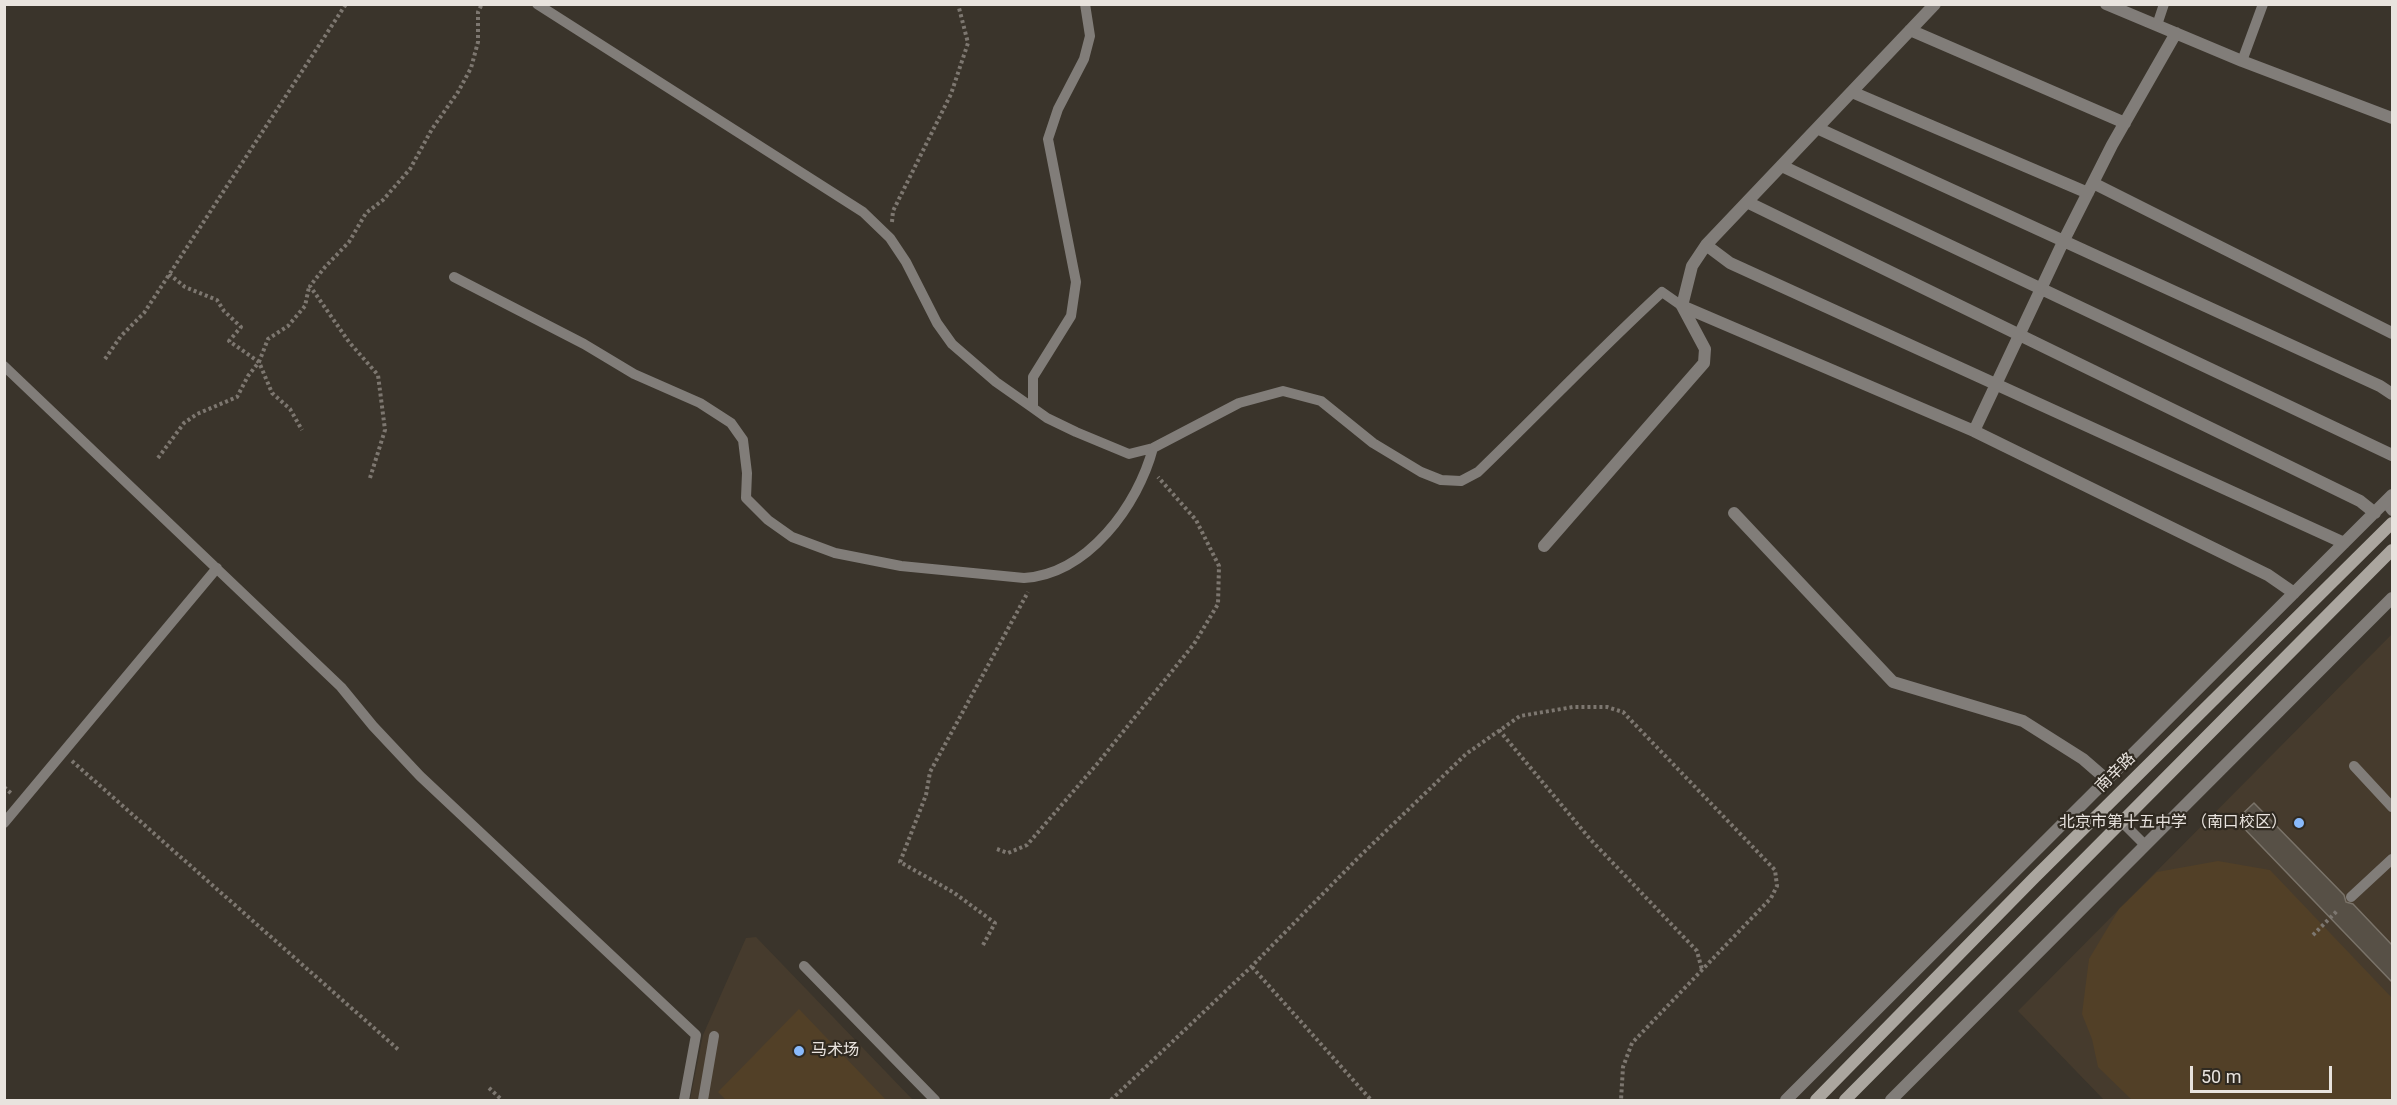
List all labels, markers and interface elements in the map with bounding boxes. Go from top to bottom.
street label: 南辛路 [2092,749,2140,797]
place label: 北京市第十五中学 （南口校区） [2059,813,2287,833]
marker: 北京市第十五中学 （南口校区） [2292,816,2306,830]
place label: 马术场 [811,1041,859,1061]
marker: 马术场 [792,1044,806,1058]
scale bar [2193,1054,2336,1092]
text: 50 m [2201,1066,2241,1087]

